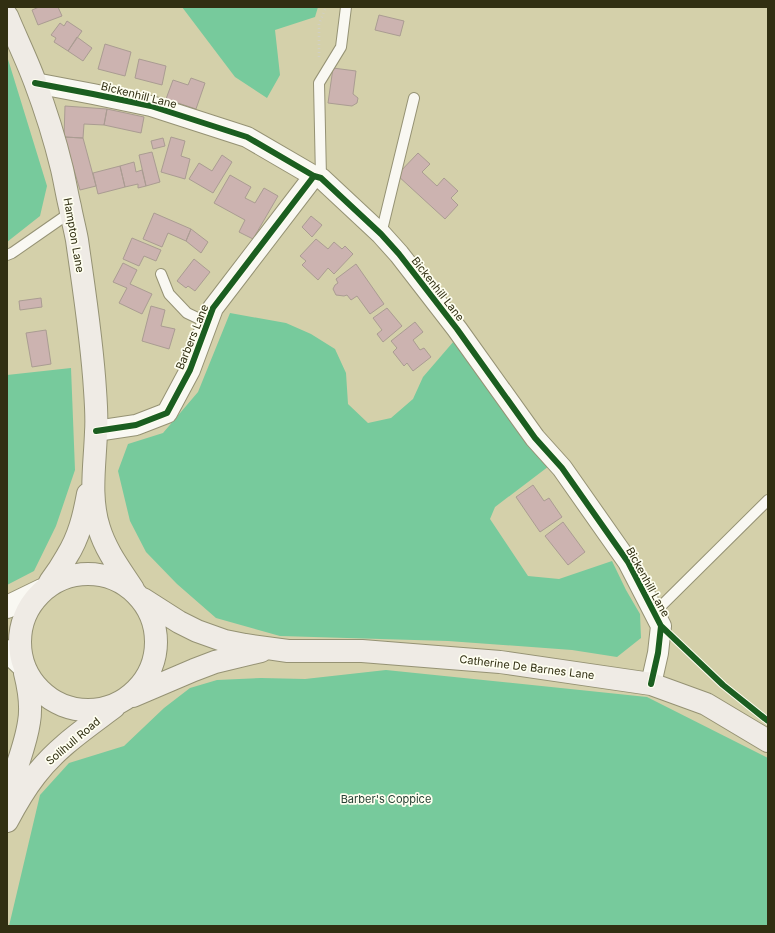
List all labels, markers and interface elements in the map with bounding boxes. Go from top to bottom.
street label: Bickenhill Lane [100,79,178,111]
street label: Hampton Lane [61,197,87,273]
street label: Bickenhill Lane [409,254,467,324]
street label: Barbers Lane [173,302,211,372]
street label: Bickenhill Lane [623,545,673,619]
street label: Catherine De Barnes Lane [459,652,595,682]
street label: Solihull Road [43,714,103,768]
park label: Barber's Coppice [341,792,431,806]

